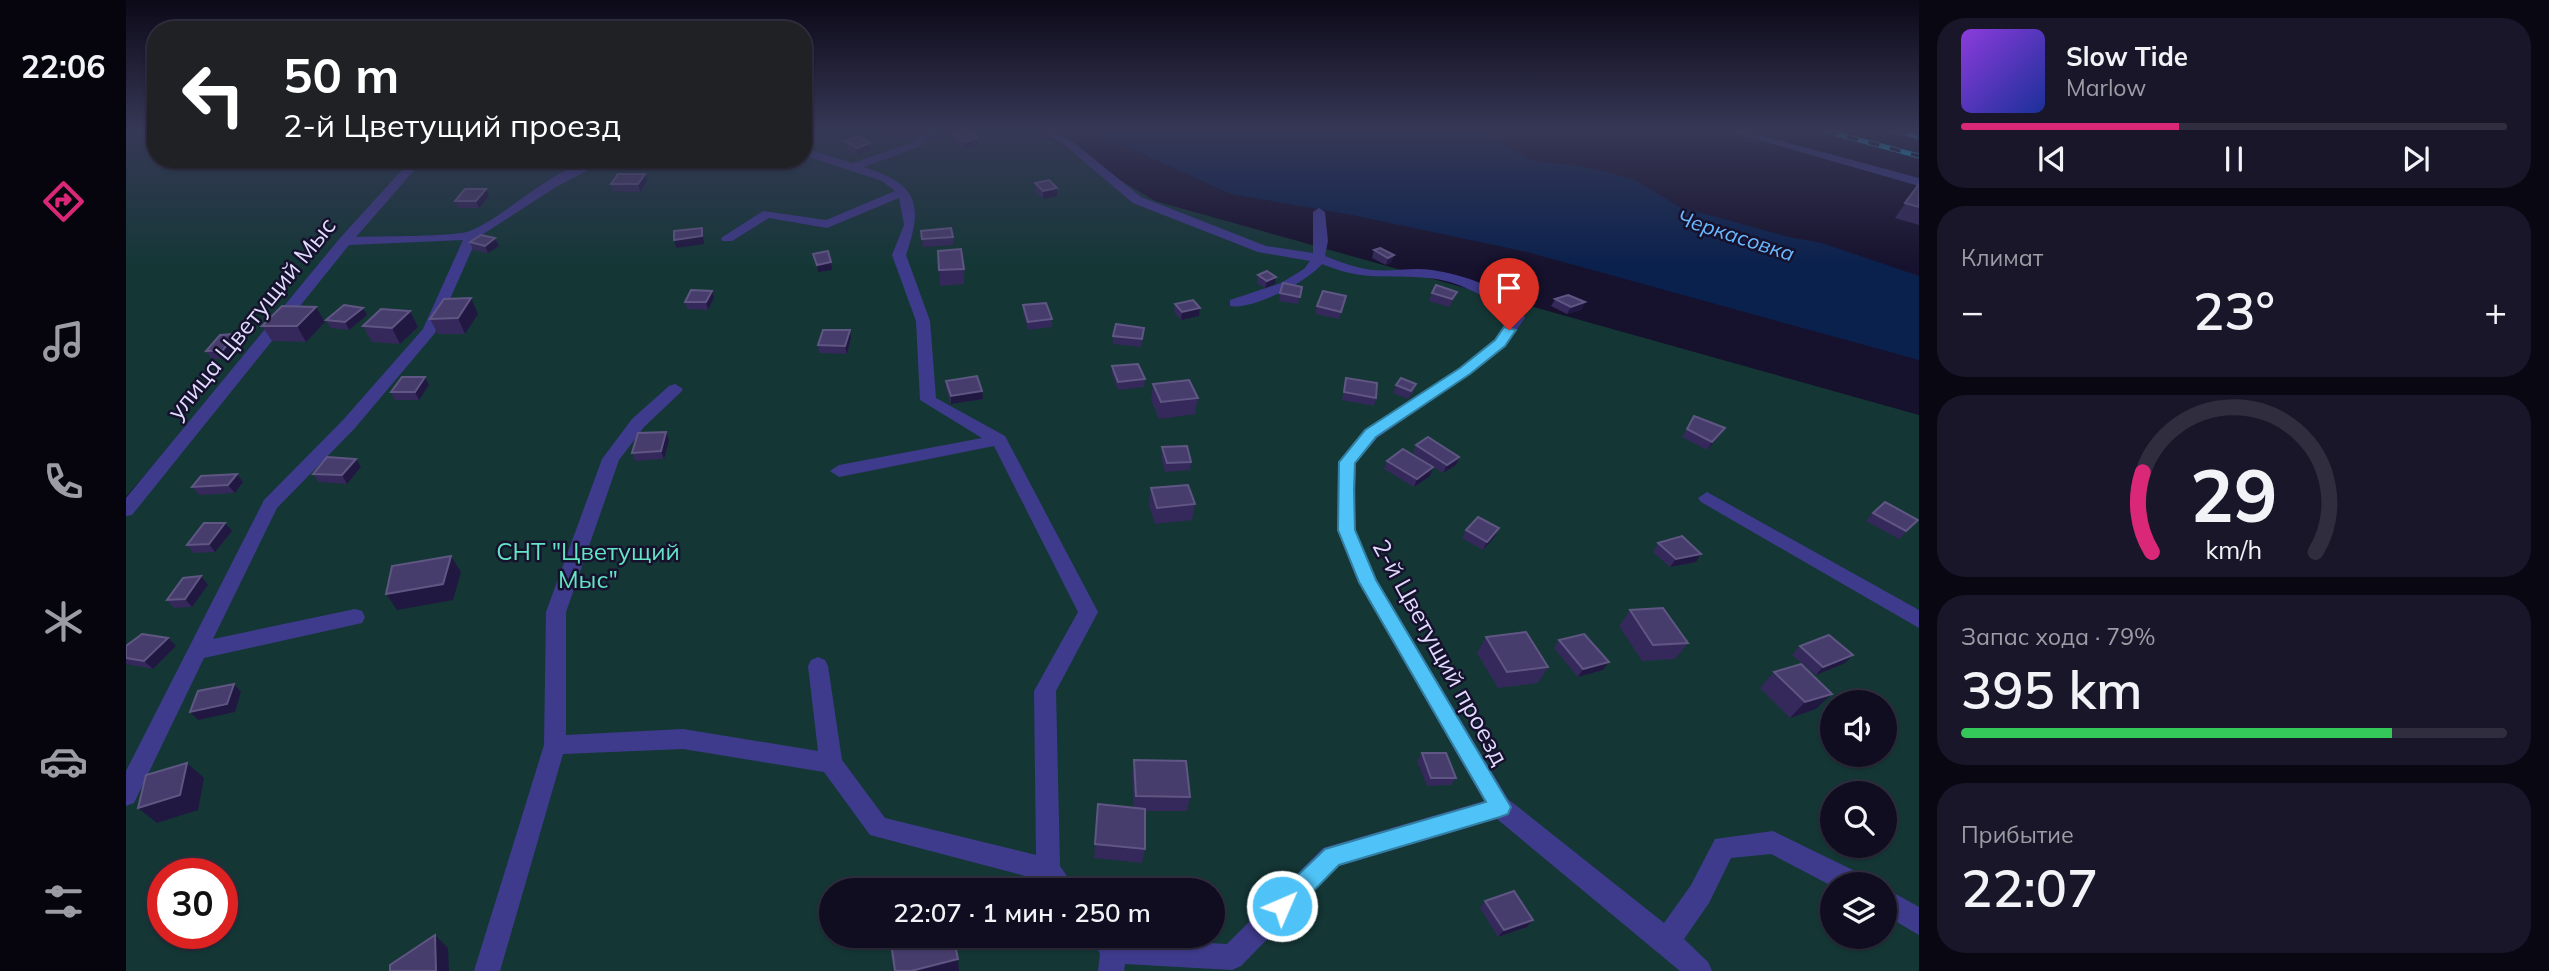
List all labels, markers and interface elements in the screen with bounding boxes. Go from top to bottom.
text: Slow Tide [2066,40,2188,73]
text: 50 m [283,44,399,105]
text: 22:06 [21,46,105,86]
icon: left [168,49,259,140]
text: Marlow [2066,73,2146,102]
text: 2-й Цветущий проезд [283,105,621,145]
icon: previous [2033,140,2071,178]
icon: pause [2215,140,2253,178]
icon: next [2397,140,2435,178]
icon: directions [39,177,88,226]
water label: Черкасовка [1674,204,1798,266]
street label: улица Цветущий Мыс [160,211,342,425]
text: Климат [1961,243,2043,272]
pin [1479,258,1539,330]
icon: arrive [1490,269,1528,307]
text: 23° [2193,278,2275,343]
text: − [1961,287,1984,335]
text: + [2484,287,2507,335]
icon: music [39,317,88,366]
text: 29 [2190,449,2278,540]
icon: phone [39,457,88,506]
text: km/h [2206,533,2262,564]
street label: 2-й Цветущий проезд [1366,534,1516,770]
park label: СНТ "Цветущий Мыс" [496,536,680,594]
icon: climate [39,597,88,646]
text: Запас хода · 79% [1961,622,2156,651]
text: 395 km [1961,657,2142,722]
map controls [1820,690,1897,949]
button: sound [1820,690,1897,767]
icon: car [39,737,88,786]
button: search [1820,781,1897,858]
text: Прибытие [1961,820,2074,849]
text: 22:07 [1961,855,2098,920]
speed limit sign: 30 [147,858,238,949]
position arrow [1245,869,1319,943]
button: layers [1820,872,1897,949]
icon: filters [39,877,88,926]
text: 22:07 · 1 мин · 250 m [893,896,1151,929]

